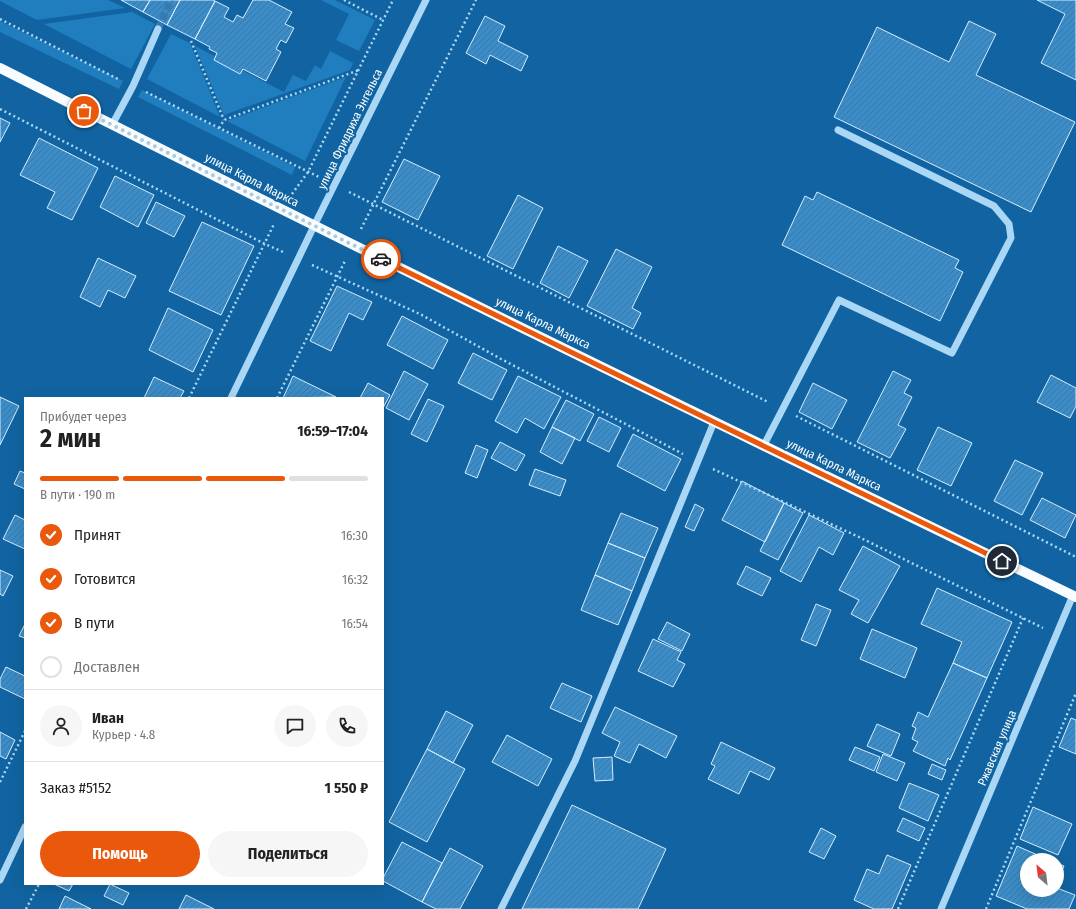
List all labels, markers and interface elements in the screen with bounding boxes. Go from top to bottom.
street label: улица Фридриха Энгельса [315,66,385,191]
pin [67,94,101,128]
icon: bag [73,100,95,122]
street label: улица Карла Маркса [203,150,301,210]
courier [361,239,401,279]
icon: car [370,248,392,270]
street label: улица Карла Маркса [493,294,593,352]
text: Прибудет через [40,409,127,424]
text: 16:59–17:04 [297,422,368,440]
text: 2 мин [40,423,101,454]
street label: улица Карла Маркса [784,436,884,494]
text: В пути · 190 m [40,487,115,502]
icon: check [40,524,62,546]
text: Принят [74,526,121,544]
text: 16:30 [341,528,368,543]
pin [985,544,1019,578]
icon: home [991,550,1013,572]
icon: check [40,568,62,590]
text: Готовится [74,570,136,588]
text: 16:32 [342,572,368,587]
icon: check [40,612,62,634]
text: В пути [74,614,115,632]
text: 16:54 [341,616,368,631]
text: Доставлен [74,658,140,676]
button: person [40,705,82,747]
button: chat [274,705,316,747]
button: phone [326,705,368,747]
street label: Ржавская улица [975,708,1019,788]
text: Иван [92,709,124,727]
text: Курьер · 4.8 [92,727,155,742]
text: Заказ #5152 [40,779,111,797]
text: 1 550 ₽ [324,779,368,797]
button: Помощь [40,831,200,877]
button: Поделиться [208,831,368,877]
north arrow [1020,853,1064,897]
map controls [1020,853,1064,897]

